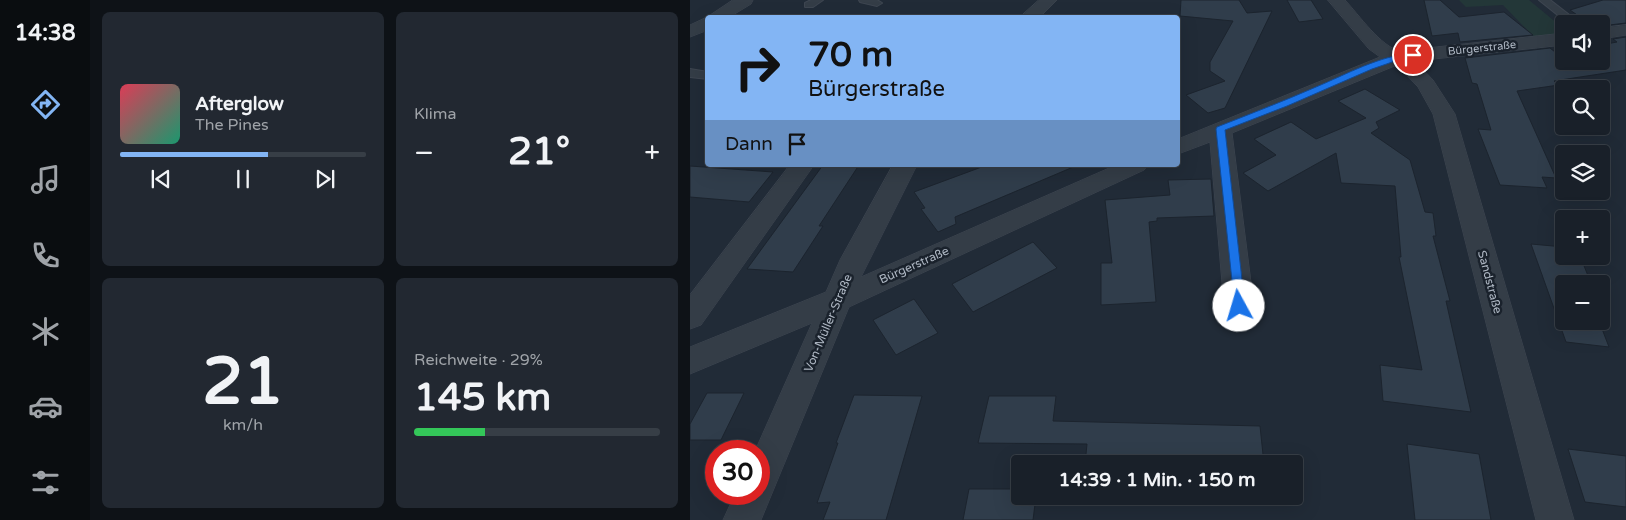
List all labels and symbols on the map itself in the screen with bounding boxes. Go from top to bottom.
pin [1392,34,1434,76]
street label: Bürgerstraße [1447,38,1517,58]
street label: Bürgerstraße [877,243,951,287]
street label: Sandstraße [1475,249,1505,315]
street label: Von-Müller-Straße [801,272,855,374]
position arrow [1212,279,1264,331]
speed limit sign: 30 [705,440,770,505]

